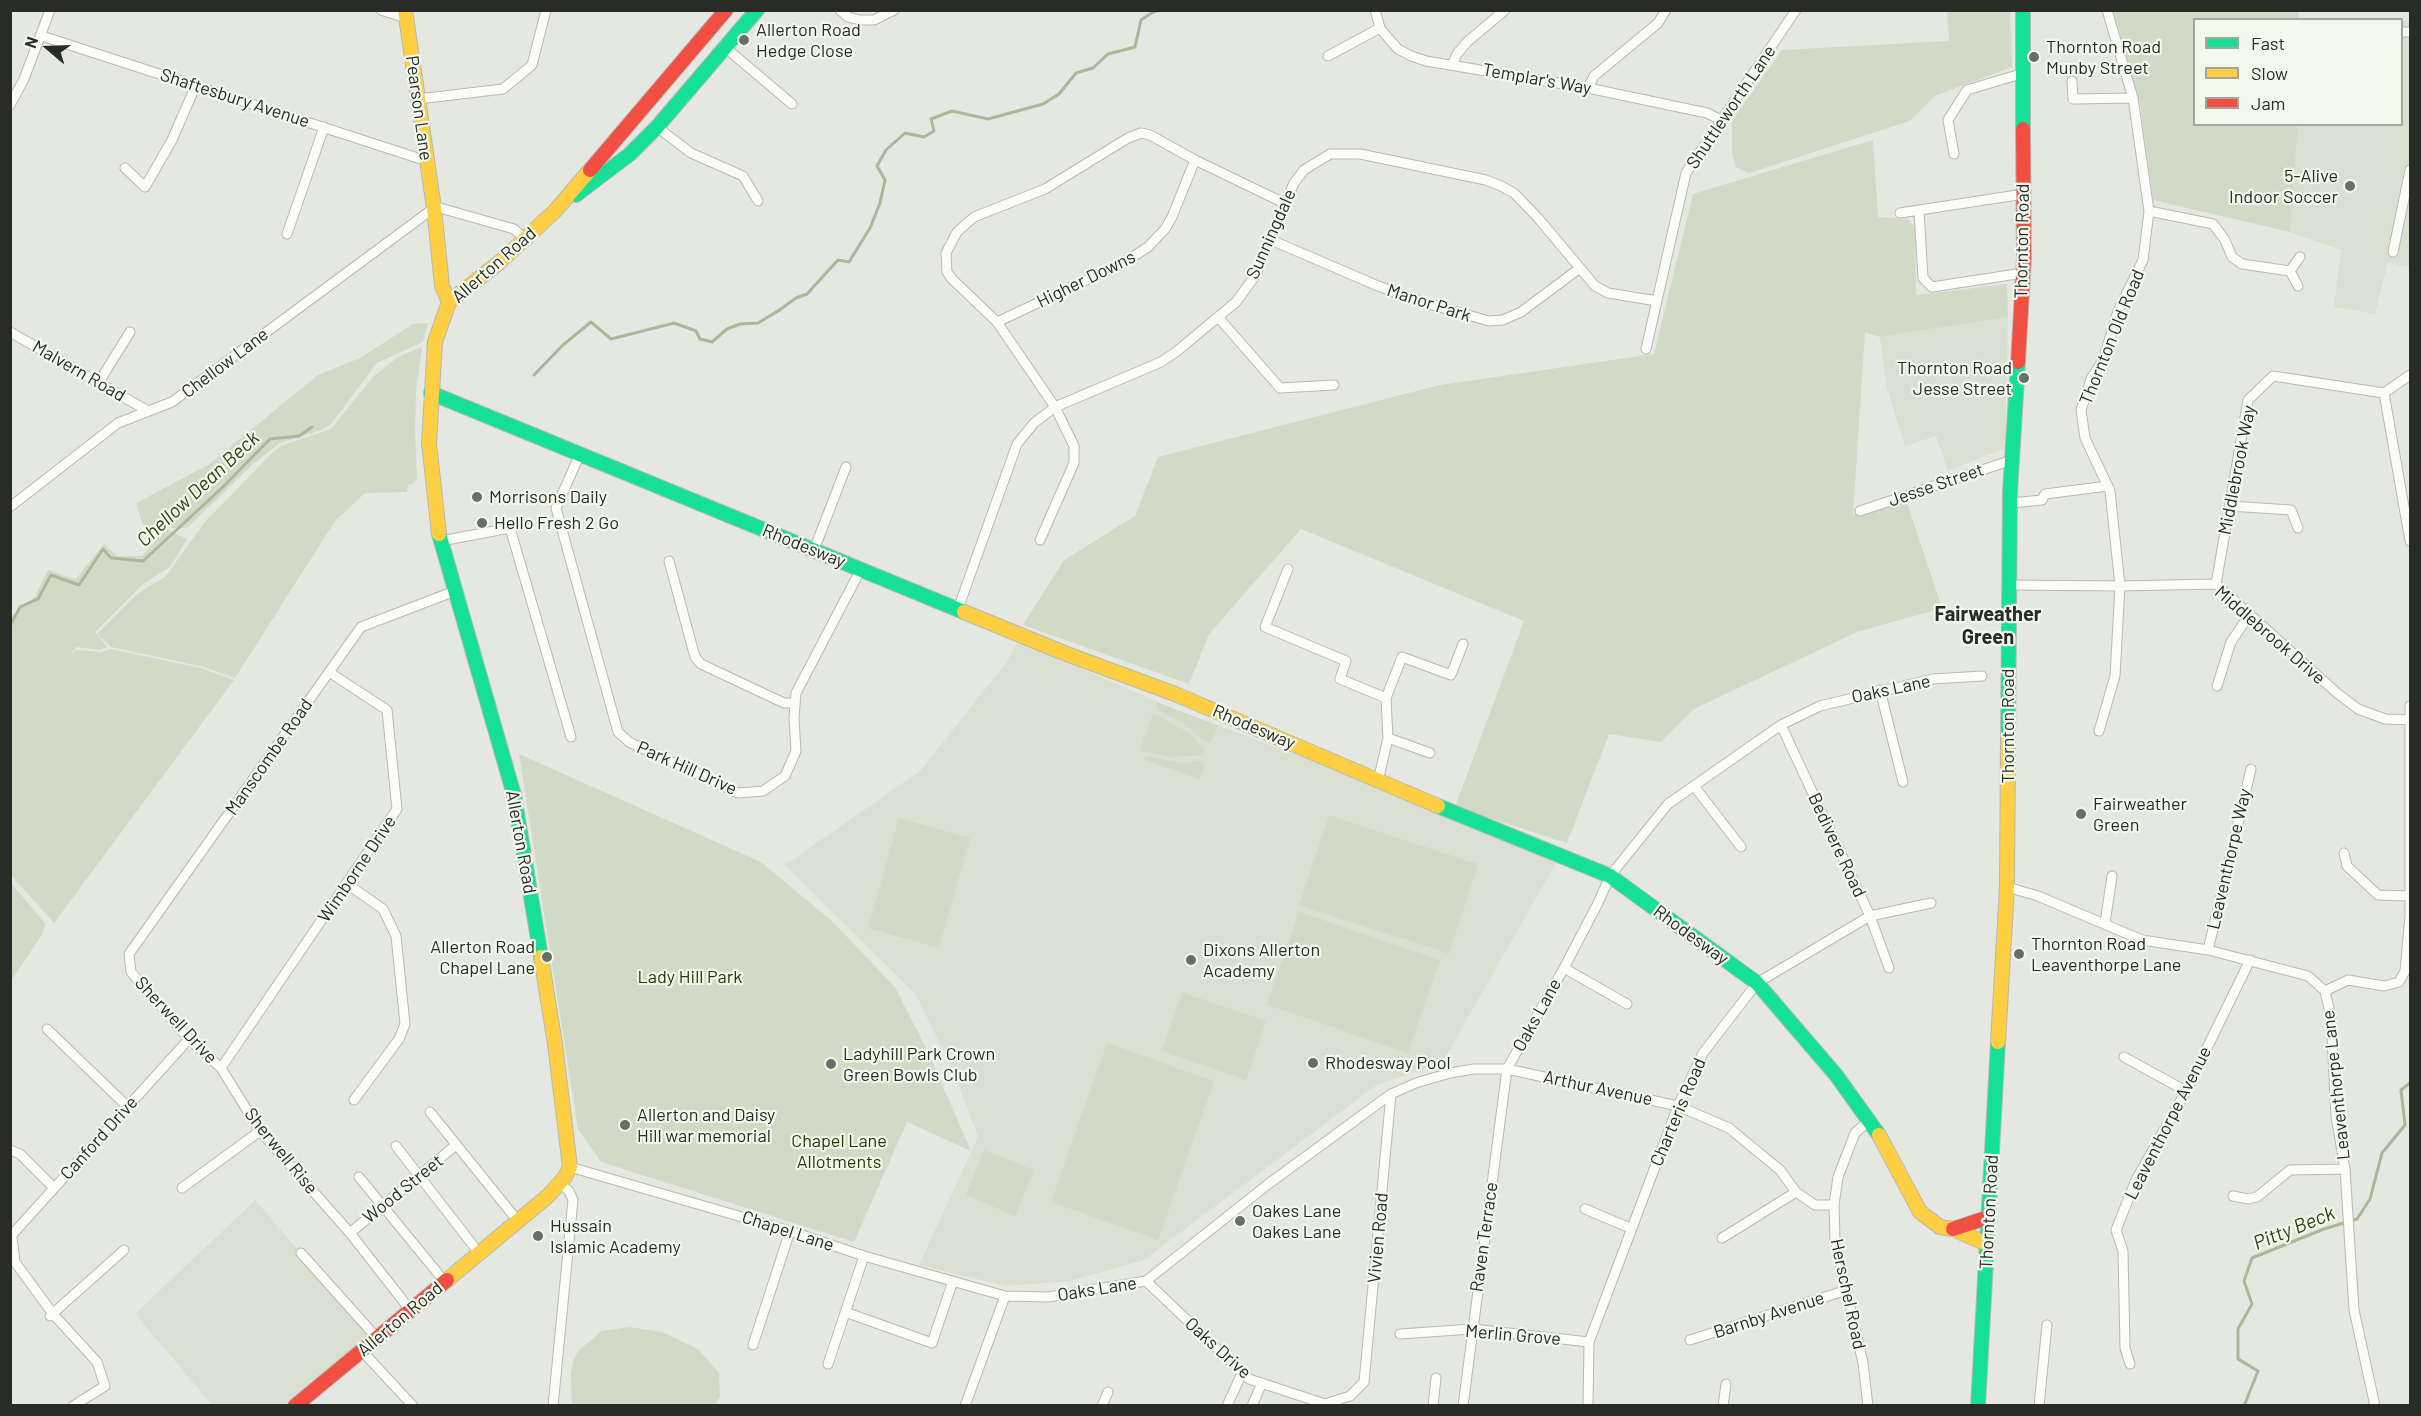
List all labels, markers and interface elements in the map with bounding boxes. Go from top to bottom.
north arrow [18,18,78,78]
legend [2193,18,2403,126]
place label: Allerton Road Hedge Close [756,19,861,62]
text: Fast [2251,32,2285,54]
marker: Allerton Road Hedge Close [737,33,751,47]
text: N [20,34,41,50]
place label: Thornton Road Munby Street [2046,36,2161,78]
street label: Shuttleworth Lane [1682,41,1780,173]
marker: Thornton Road Munby Street [2027,50,2041,64]
street label: Pearson Lane [401,54,437,162]
street label: Templar's Way [1481,59,1593,99]
text: Slow [2251,62,2288,84]
street label: Shaftesbury Avenue [158,64,312,132]
text: Jam [2251,92,2285,114]
place label: 5-Alive Indoor Soccer [2229,165,2338,207]
marker: 5-Alive Indoor Soccer [2343,179,2357,193]
street label: Thornton Road [2010,183,2034,299]
street label: Sunningdale [1242,186,1300,282]
street label: Allerton Road [447,222,541,308]
street label: Higher Downs [1033,246,1139,312]
street label: Thornton Old Road [2075,266,2149,408]
street label: Manor Park [1384,279,1474,327]
street label: Chellow Lane [177,323,273,403]
street label: Malvern Road [29,336,129,406]
place label: Thornton Road Jesse Street [1897,357,2012,400]
marker: Thornton Road Jesse Street [2017,371,2031,385]
street label: Middlebrook Way [2214,403,2260,537]
water label: Chellow Dean Beck [132,426,264,552]
street label: Jesse Street [1886,459,1986,511]
place label: Morrisons Daily [489,486,607,508]
marker: Morrisons Daily [470,490,484,504]
place label: Hello Fresh 2 Go [494,512,619,534]
marker: Hello Fresh 2 Go [475,516,489,530]
street label: Rhodesway [759,520,849,572]
street label: Middlebrook Drive [2210,581,2330,689]
district label: Fairweather Green [1935,602,2041,649]
street label: Thornton Road [1997,668,2019,784]
street label: Oaks Lane [1850,670,1932,708]
street label: Manscombe Road [221,695,317,819]
street label: Rhodesway [1209,700,1299,754]
street label: Park Hill Drive [634,736,740,800]
street label: Leaventhorpe Way [2202,786,2256,932]
street label: Allerton Road [501,789,541,895]
street label: Bedivere Road [1803,789,1871,901]
place label: Fairweather Green [2093,793,2187,836]
marker: Fairweather Green [2074,807,2088,821]
street label: Wimborne Drive [313,811,401,927]
street label: Rhodesway [1649,900,1733,970]
place label: Thornton Road Leaventhorpe Lane [2031,933,2181,976]
place label: Allerton Road Chapel Lane [430,936,535,978]
place label: Dixons Allerton Academy [1203,939,1320,982]
marker: Thornton Road Leaventhorpe Lane [2012,947,2026,961]
marker: Allerton Road Chapel Lane [540,950,554,964]
marker: Dixons Allerton Academy [1184,953,1198,967]
park label: Lady Hill Park [638,966,742,988]
street label: Sherwell Drive [130,972,222,1068]
street label: Oaks Lane [1508,975,1566,1055]
street label: Leaventhorpe Lane [2317,1009,2355,1161]
place label: Ladyhill Park Crown Green Bowls Club [843,1043,995,1086]
street label: Leaventhorpe Avenue [2120,1043,2216,1203]
place label: Rhodesway Pool [1325,1052,1451,1074]
street label: Charteris Road [1645,1055,1711,1169]
marker: Rhodesway Pool [1306,1056,1320,1070]
marker: Ladyhill Park Crown Green Bowls Club [824,1057,838,1071]
street label: Arthur Avenue [1541,1066,1655,1110]
street label: Canford Drive [56,1092,142,1184]
street label: Sherwell Rise [240,1104,322,1198]
place label: Allerton and Daisy Hill war memorial [637,1104,775,1146]
marker: Allerton and Daisy Hill war memorial [618,1118,632,1132]
park label: Chapel Lane Allotments [791,1130,887,1172]
street label: Wood Street [358,1150,448,1228]
street label: Thornton Road [1975,1154,2003,1270]
street label: Raven Terrace [1466,1181,1502,1293]
street label: Vivien Road [1363,1192,1393,1284]
place label: Oakes Lane Oakes Lane [1252,1200,1341,1242]
water label: Pitty Beck [2250,1201,2338,1255]
street label: Chapel Lane [739,1206,837,1256]
marker: Oakes Lane Oakes Lane [1233,1214,1247,1228]
place label: Hussain Islamic Academy [550,1215,681,1258]
marker: Hussain Islamic Academy [531,1229,545,1243]
street label: Herschel Road [1826,1237,1870,1351]
street label: Oaks Lane [1056,1272,1138,1306]
street label: Allerton Road [353,1277,447,1361]
street label: Barnby Avenue [1711,1287,1827,1343]
street label: Oaks Drive [1180,1313,1256,1383]
street label: Merlin Grove [1464,1320,1562,1350]

